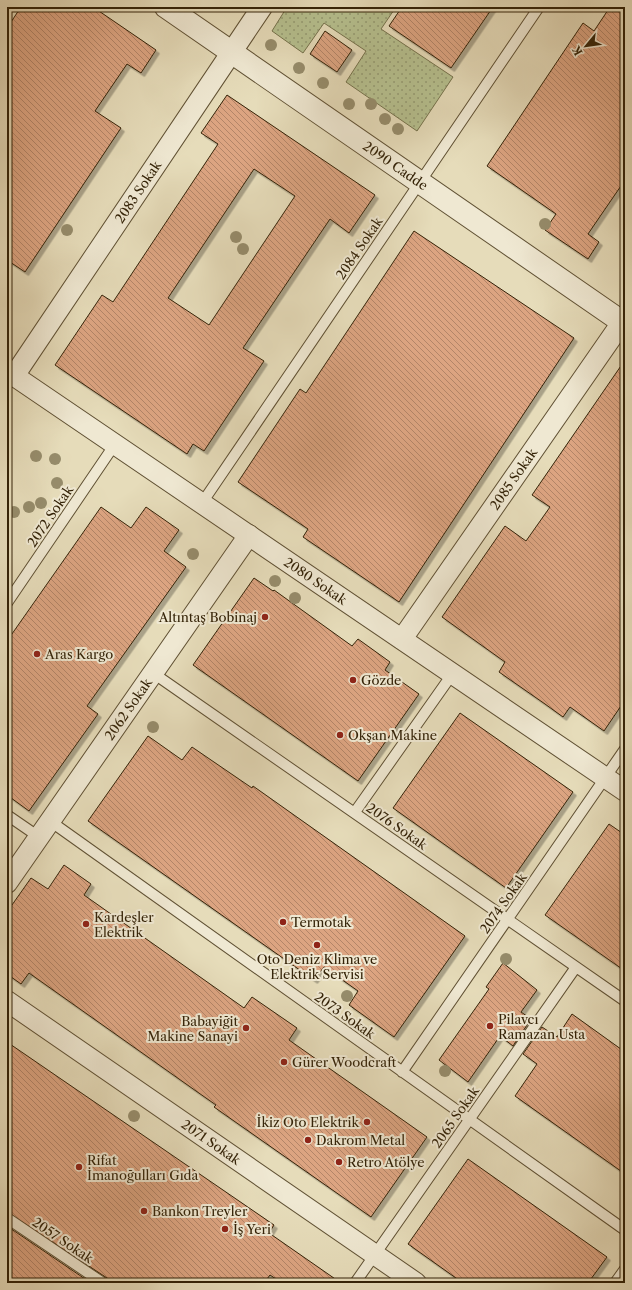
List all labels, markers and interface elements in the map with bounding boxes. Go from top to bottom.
north arrow [566,26,606,66]
text: K [568,43,586,58]
street label: 2090 Cadde [360,138,431,193]
street label: 2083 Sokak [111,157,165,226]
street label: 2084 Sokak [332,213,386,282]
street label: 2085 Sokak [486,445,540,513]
street label: 2072 Sokak [24,482,77,550]
street label: 2080 Sokak [281,554,350,608]
place label: Altıntaş Bobinaj [158,609,257,625]
marker: Altıntaş Bobinaj [260,612,270,622]
place label: Aras Kargo [44,646,113,662]
marker: Aras Kargo [32,649,42,659]
place label: Gözde [361,672,401,688]
street label: 2062 Sokak [101,675,155,743]
marker: Gözde [348,675,358,685]
place label: Okşan Makine [348,727,437,743]
marker: Okşan Makine [335,730,345,740]
street label: 2076 Sokak [364,799,431,853]
street label: 2074 Sokak [476,869,530,936]
place label: Kardeşler Elektrik [94,909,154,940]
place label: Termotak [291,914,352,930]
marker: Termotak [278,917,288,927]
marker: Kardeşler Elektrik [81,919,91,929]
marker: Oto Deniz Klima ve Elektrik Servisi [312,940,322,950]
place label: Oto Deniz Klima ve Elektrik Servisi [257,951,377,982]
street label: 2073 Sokak [312,988,379,1042]
place label: Pilavcı Ramazan Usta [498,1011,585,1042]
place label: Babayiğit Makine Sanayi [147,1013,238,1044]
marker: Pilavcı Ramazan Usta [485,1021,495,1031]
marker: Babayiğit Makine Sanayi [241,1023,251,1033]
place label: Gürer Woodcraft [292,1054,396,1070]
marker: Gürer Woodcraft [279,1057,289,1067]
street label: 2065 Sokak [428,1083,482,1151]
place label: İkiz Oto Elektrik [257,1114,359,1130]
street label: 2071 Sokak [178,1116,244,1168]
marker: İkiz Oto Elektrik [362,1117,372,1127]
place label: Dakrom Metal [316,1132,405,1148]
marker: Dakrom Metal [303,1135,313,1145]
place label: Rifat İmanoğulları Gıda [87,1152,199,1183]
place label: Retro Atölye [347,1154,425,1170]
marker: Retro Atölye [334,1157,344,1167]
marker: Rifat İmanoğulları Gıda [74,1162,84,1172]
place label: Bankon Treyler [152,1203,248,1219]
marker: Bankon Treyler [139,1206,149,1216]
street label: 2057 Sokak [29,1214,97,1266]
place label: İş Yeri [233,1221,271,1237]
marker: İş Yeri [220,1224,230,1234]

